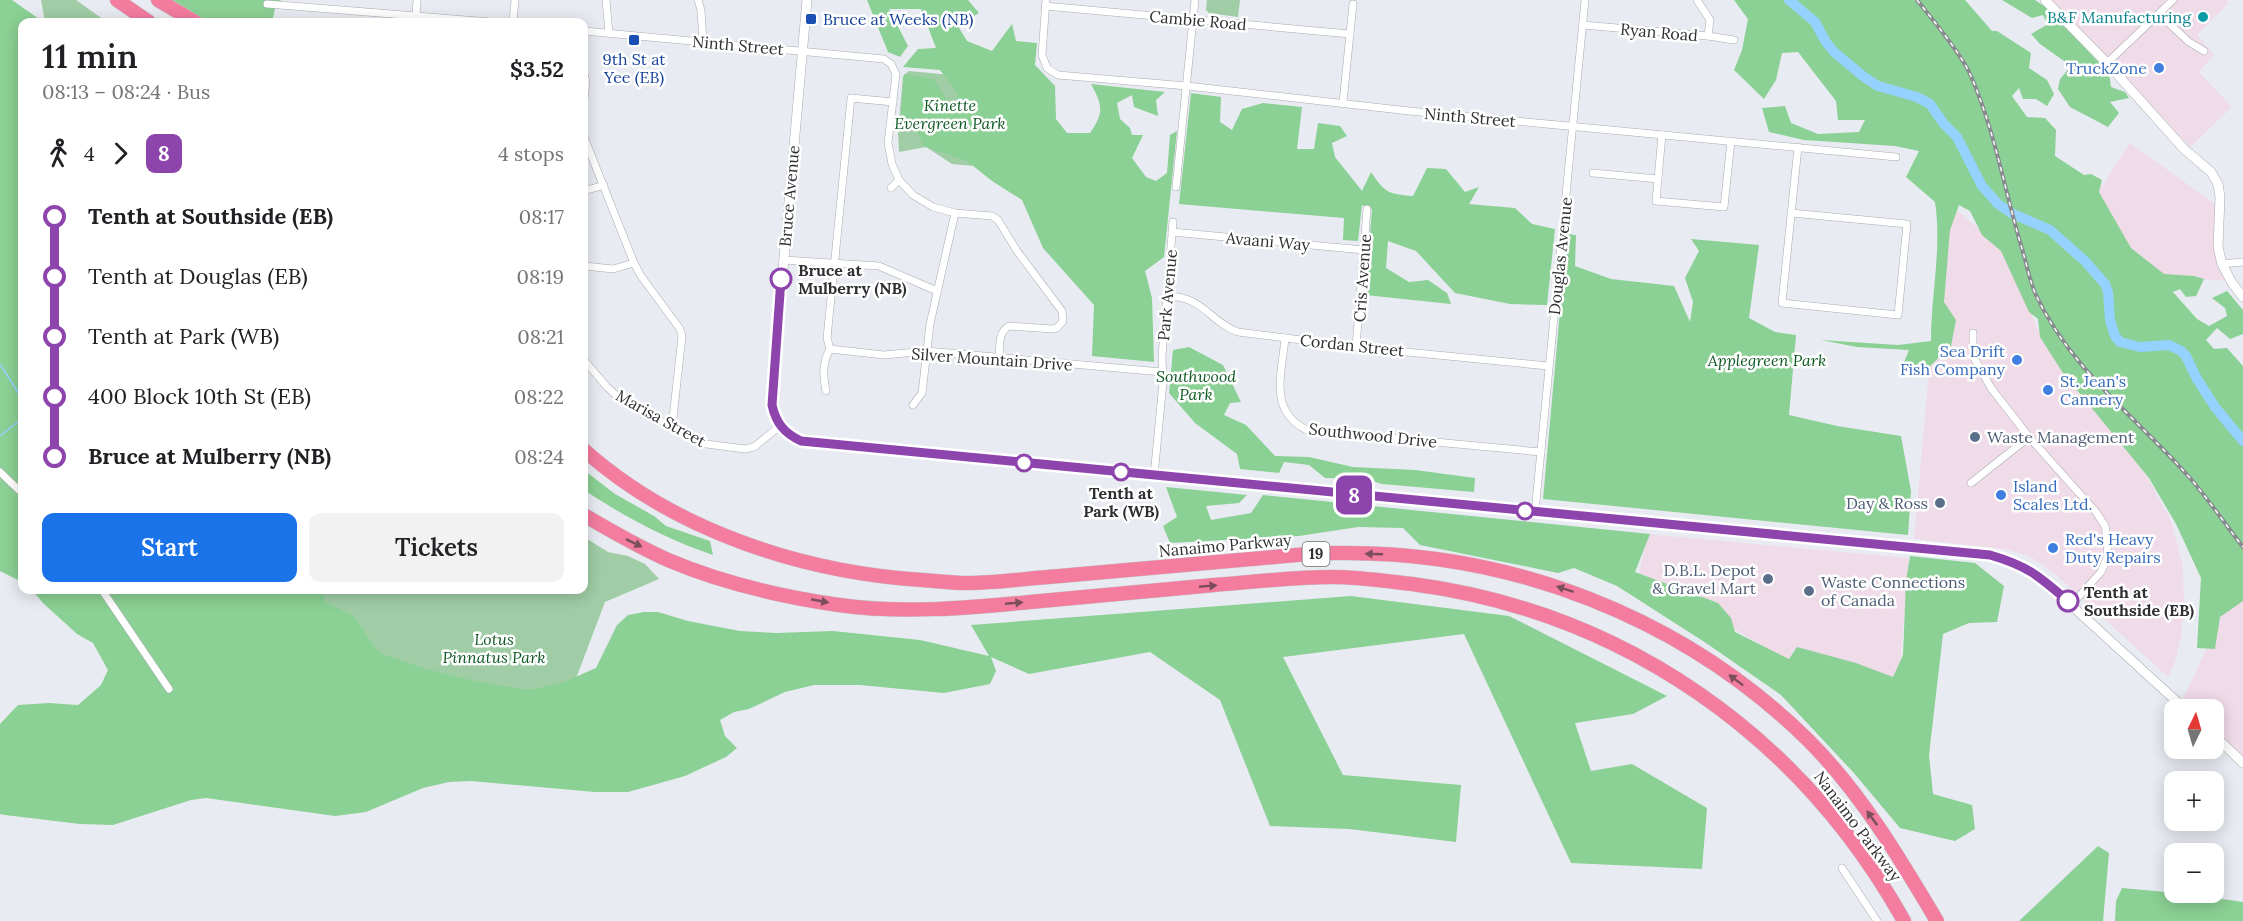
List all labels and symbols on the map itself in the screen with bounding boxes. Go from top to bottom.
street label: Cambie Road [1149,6,1248,34]
place label: B&F Manufacturing [2047,7,2192,27]
place label: Bruce at Weeks (NB) [823,9,974,30]
marker: B&F Manufacturing [2196,10,2210,24]
marker: Bruce at Weeks (NB) [804,12,818,26]
street label: Ryan Road [1619,19,1699,45]
street label: Ninth Street [691,31,785,59]
marker: 9th St at Yee (EB) [627,33,641,47]
place label: 9th St at Yee (EB) [603,49,666,88]
place label: TruckZone [2066,58,2147,78]
marker: TruckZone [2152,61,2166,75]
park label: Kinette Evergreen Park [894,95,1006,133]
street label: Ninth Street [1423,103,1517,131]
street label: Bruce Avenue [775,144,803,248]
street label: Douglas Avenue [1544,196,1576,316]
street label: Avaani Way [1224,227,1311,255]
street label: Cris Avenue [1349,233,1375,323]
street label: Park Avenue [1153,248,1181,342]
place label: Bruce at Mulberry (NB) [798,260,907,299]
marker: Bruce at Mulberry (NB) [770,268,792,290]
street label: Cordan Street [1299,330,1406,360]
place label: Sea Drift Fish Company [1900,341,2006,379]
street label: Silver Mountain Drive [911,343,1074,375]
park label: Applegreen Park [1707,350,1826,370]
marker: Sea Drift Fish Company [2010,353,2024,367]
park label: Southwood Park [1156,366,1236,404]
place label: St. Jean's Cannery [2060,371,2126,409]
marker: St. Jean's Cannery [2041,383,2055,397]
street label: Marisa Street [613,385,710,451]
street label: Southwood Drive [1308,418,1438,452]
place label: Waste Management [1987,427,2135,447]
marker: Waste Management [1968,430,1982,444]
unlabelled marker [1015,454,1033,472]
marker: Tenth at Park (WB) [1112,463,1130,481]
line badge: 8 [1334,476,1374,514]
place label: Island Scales Ltd. [2013,476,2092,514]
place label: Tenth at Park (WB) [1083,483,1159,522]
marker: Island Scales Ltd. [1994,488,2008,502]
place label: Day & Ross [1846,493,1928,513]
marker: Day & Ross [1933,496,1947,510]
unlabelled marker [1516,502,1534,520]
street label: Nanaimo Parkway [1158,529,1293,561]
place label: Red's Heavy Duty Repairs [2065,529,2161,567]
one-way arrow [626,539,643,548]
marker: Red's Heavy Duty Repairs [2046,541,2060,555]
road number: 19 [1302,542,1330,566]
one-way arrow [1364,549,1383,559]
place label: D.B.L. Depot & Gravel Mart [1652,560,1757,598]
marker: D.B.L. Depot & Gravel Mart [1761,572,1775,586]
place label: Waste Connections of Canada [1821,572,1965,610]
one-way arrow [1199,581,1218,591]
place label: Tenth at Southside (EB) [2084,582,2194,621]
one-way arrow [1556,584,1574,593]
marker: Waste Connections of Canada [1802,584,1816,598]
marker: Tenth at Southside (EB) [2057,590,2079,612]
one-way arrow [810,597,829,606]
one-way arrow [1005,598,1024,608]
park label: Lotus Pinnatus Park [442,629,546,667]
one-way arrow [1728,675,1743,687]
north arrow [2164,699,2224,759]
street label: Nanaimo Parkway [1810,767,1906,886]
one-way arrow [1866,811,1878,827]

